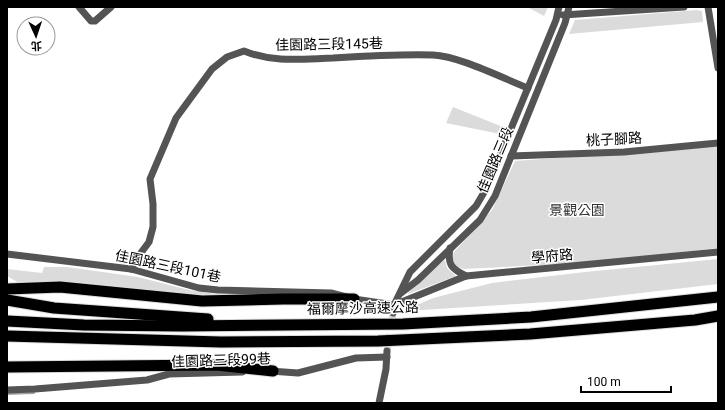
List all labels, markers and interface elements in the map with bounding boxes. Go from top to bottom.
north arrow [16,16,56,56]
street label: 佳園路三段145巷 [275,35,383,53]
text: 北 [31,39,42,52]
street label: 佳園路三段 [474,125,516,195]
street label: 桃子腳路 [586,130,642,148]
park label: 景觀公園 [549,202,605,218]
street label: 學府路 [530,246,574,266]
street label: 佳園路三段101巷 [114,247,222,285]
street label: 福爾摩沙高速公路 [307,299,419,317]
street label: 佳園路三段99巷 [171,350,271,370]
scale bar [581,368,671,394]
text: 100 m [587,375,621,389]

